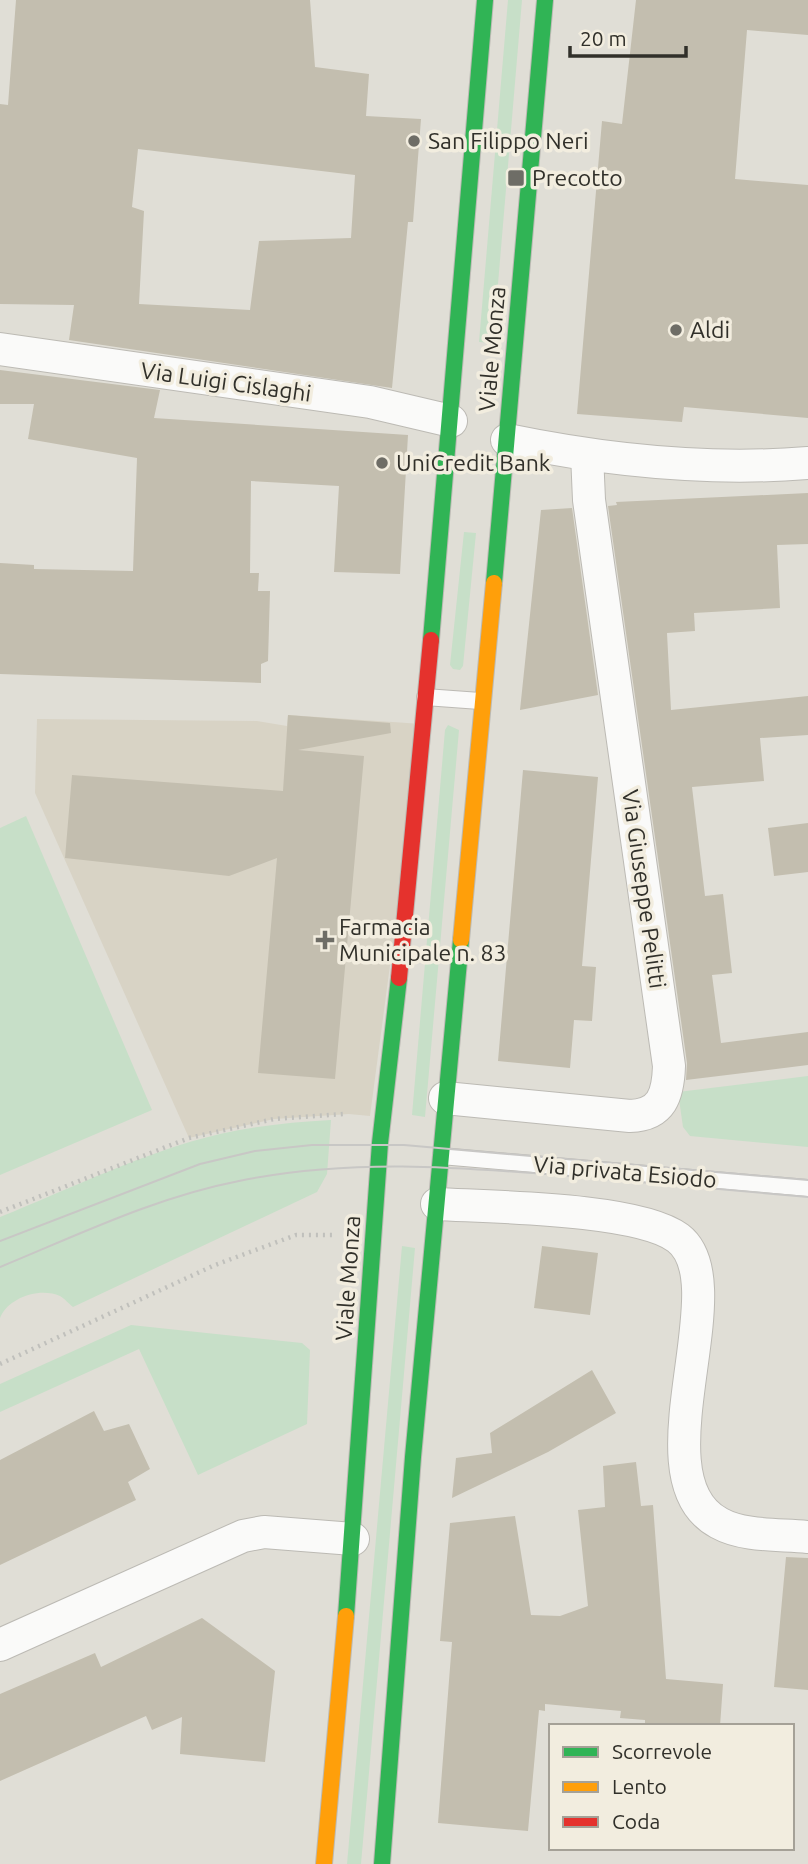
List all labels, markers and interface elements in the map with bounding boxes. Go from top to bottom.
scale bar [570,14,686,58]
text: 20 m [580,26,627,50]
place label: San Filippo Neri [428,128,589,153]
marker: San Filippo Neri [406,133,422,149]
place label: Precotto [532,165,623,190]
marker: Precotto [506,168,526,188]
street label: Viale Monza [474,285,509,413]
place label: Aldi [690,317,730,342]
marker: Aldi [668,322,684,338]
street label: Via Luigi Cislaghi [139,357,313,406]
place label: UniCredit Bank [396,450,551,475]
marker: UniCredit Bank [374,455,390,471]
street label: Via Giuseppe Pelitti [618,788,671,990]
place label: Farmacia Municipale n. 83 [339,914,506,965]
marker: Farmacia Municipale n. 83 [317,932,333,948]
street label: Via privata Esiodo [532,1151,718,1192]
street label: Viale Monza [331,1214,364,1342]
legend [549,1724,794,1850]
text: Scorrevole [612,1739,712,1763]
text: Lento [612,1774,667,1798]
text: Coda [612,1809,660,1833]

